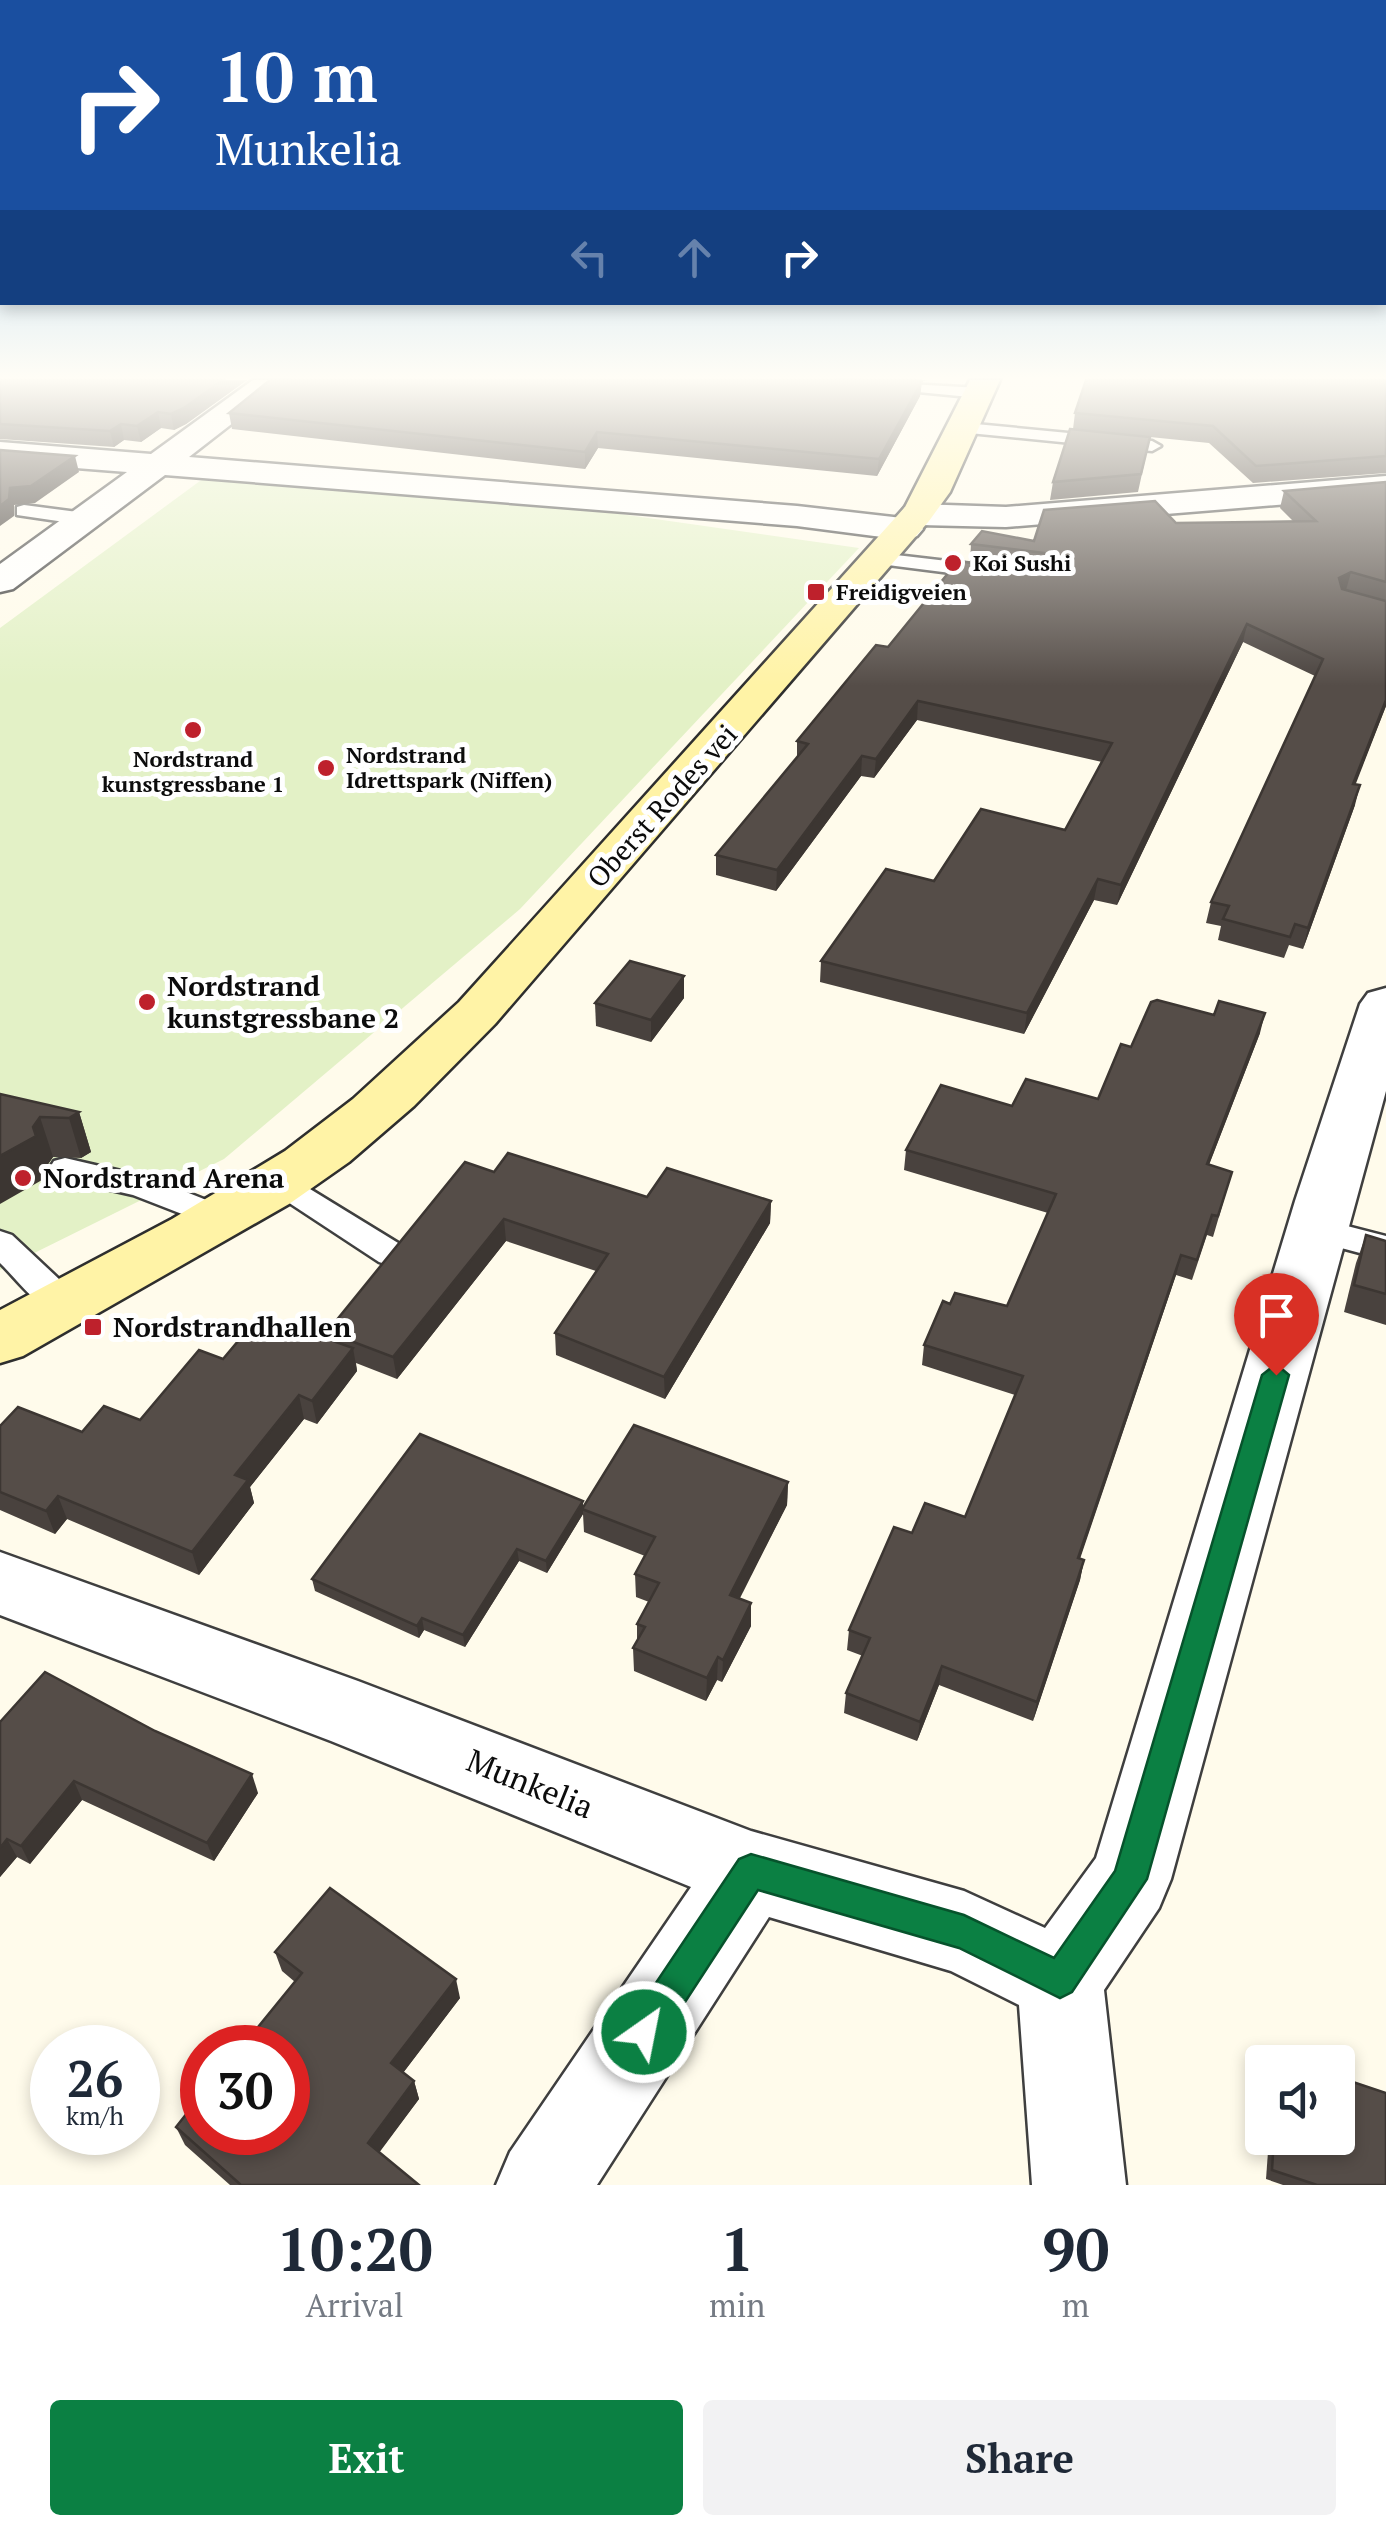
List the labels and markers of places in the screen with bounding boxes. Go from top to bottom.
place label: Koi Sushi [973,548,1071,577]
marker: Koi Sushi [942,552,964,574]
place label: Freidigveien [836,577,967,606]
marker: Freidigveien [805,581,827,603]
marker: Nordstrand kunstgressbane 1 [182,719,204,741]
place label: Nordstrand Idrettspark (Niffen) [346,740,552,794]
place label: Nordstrand kunstgressbane 1 [102,744,284,798]
marker: Nordstrand Idrettspark (Niffen) [315,757,337,779]
place label: Nordstrand kunstgressbane 2 [167,967,399,1036]
marker: Nordstrand kunstgressbane 2 [136,991,158,1013]
place label: Nordstrand Arena [43,1159,285,1196]
marker: Nordstrand Arena [12,1167,34,1189]
pin [1234,1273,1319,1376]
place label: Nordstrandhallen [113,1308,351,1345]
marker: Nordstrandhallen [82,1316,104,1338]

